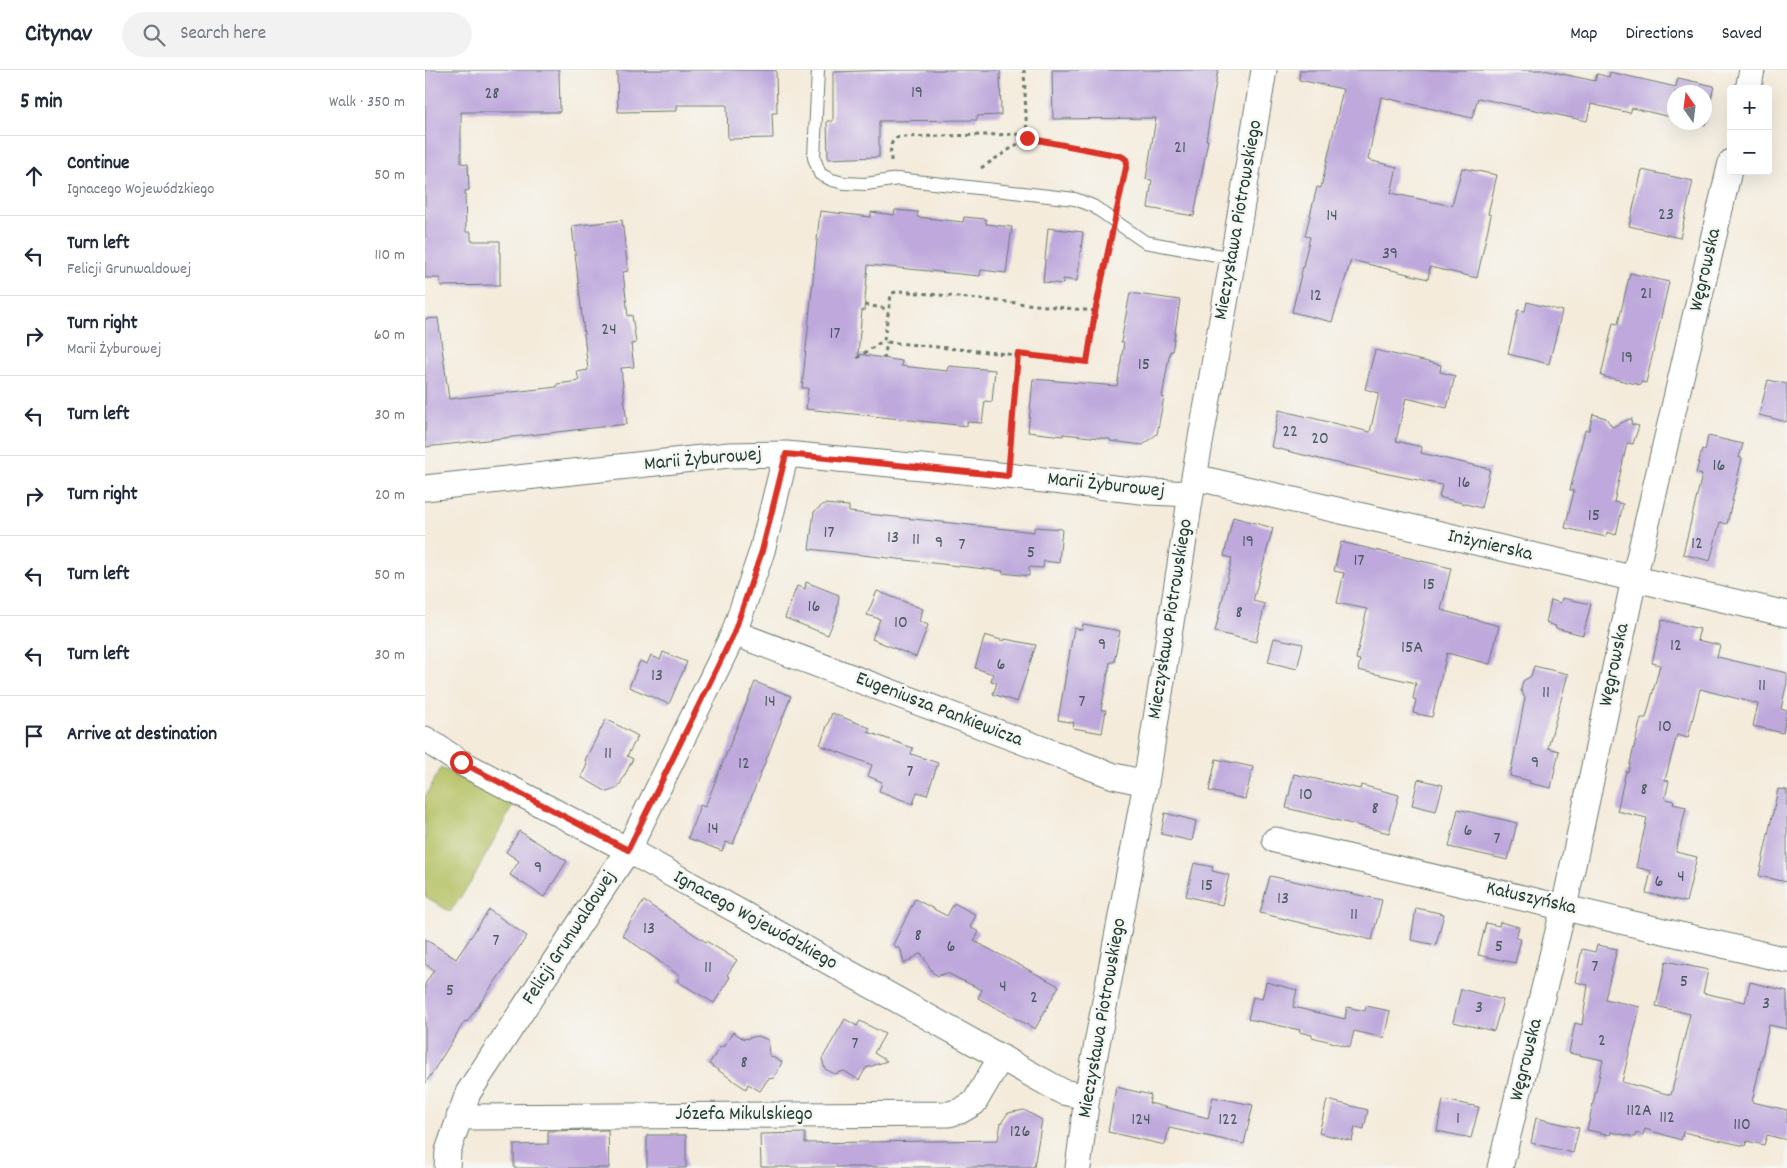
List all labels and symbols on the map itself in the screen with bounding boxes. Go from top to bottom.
house number: 19 [911,81,923,106]
house number: 28 [484,82,500,107]
north arrow [1667,85,1712,130]
street label: Mieczysława Piotrowskiego [1208,118,1270,322]
route end [1016,127,1039,150]
house number: 21 [1174,136,1186,161]
house number: 23 [1658,203,1674,228]
house number: 14 [1326,204,1338,229]
street label: Węgrowska [1683,225,1729,314]
house number: 39 [1382,242,1398,267]
house number: 21 [1640,282,1652,307]
house number: 12 [1310,284,1322,309]
house number: 24 [601,318,617,343]
house number: 17 [830,322,841,347]
house number: 19 [1621,346,1633,371]
house number: 15 [1138,353,1150,378]
house number: 22 [1282,420,1298,445]
house number: 20 [1311,427,1329,452]
street label: Marii Żyburowej [643,441,763,479]
house number: 16 [1713,454,1725,479]
street label: Marii Żyburowej [1046,466,1166,506]
house number: 16 [1458,471,1470,496]
house number: 15 [1588,504,1600,529]
street label: Mieczysława Piotrowskiego [1141,517,1201,721]
house number: 17 [824,521,835,546]
street label: Inżynierska [1445,523,1536,569]
house number: 13 [887,526,899,551]
house number: 11 [912,528,920,553]
house number: 19 [1242,530,1254,555]
house number: 9 [935,531,943,556]
house number: 12 [1691,532,1703,557]
house number: 7 [959,533,966,558]
house number: 5 [1027,541,1035,566]
house number: 17 [1354,549,1365,574]
house number: 15 [1423,573,1435,598]
house number: 16 [808,595,820,620]
house number: 8 [1235,601,1243,626]
house number: 10 [894,611,908,636]
street label: Węgrowska [1593,620,1638,709]
house number: 9 [1098,633,1106,658]
house number: 12 [1670,634,1682,659]
house number: 15A [1401,636,1423,661]
house number: 6 [997,653,1005,678]
house number: 13 [651,664,663,689]
street label: Eugeniusza Pankiewicza [852,665,1027,755]
house number: 11 [1758,674,1766,699]
house number: 11 [1542,681,1550,706]
house number: 14 [764,690,776,715]
house number: 7 [1079,690,1086,715]
house number: 10 [1658,715,1672,740]
house number: 11 [604,742,612,767]
route start [450,751,473,774]
house number: 9 [1531,751,1539,776]
house number: 12 [738,752,750,777]
house number: 7 [907,760,914,785]
house number: 8 [1640,778,1648,803]
house number: 10 [1299,783,1313,808]
house number: 8 [1371,797,1379,822]
house number: 14 [707,817,719,842]
house number: 6 [1464,819,1472,844]
house number: 7 [1494,827,1501,852]
house number: 9 [534,856,542,881]
street label: Ignacego Wojewódzkiego [668,864,842,978]
street label: Felicji Grunwaldowej [516,865,624,1011]
house number: 4 [1677,865,1685,890]
house number: 6 [1655,870,1663,895]
house number: 15 [1201,874,1213,899]
street label: Kałuszyńska [1483,875,1579,923]
house number: 13 [1277,887,1289,912]
house number: 11 [1350,903,1358,928]
street label: Mieczysława Piotrowskiego [1072,916,1134,1120]
house number: 13 [643,917,655,942]
house number: 8 [914,924,922,949]
house number: 7 [493,929,500,954]
house number: 6 [947,935,955,960]
house number: 5 [1495,935,1503,960]
house number: 7 [1592,955,1599,980]
house number: 11 [704,956,712,981]
house number: 5 [1680,970,1688,995]
house number: 4 [999,975,1007,1000]
house number: 5 [446,979,454,1004]
house number: 2 [1030,986,1038,1011]
house number: 3 [1762,992,1770,1017]
house number: 3 [1475,996,1483,1021]
street label: Węgrowska [1503,1015,1551,1104]
house number: 2 [1598,1029,1606,1054]
house number: 7 [852,1032,859,1057]
house number: 8 [740,1051,748,1076]
house number: 112A [1626,1099,1652,1124]
street label: Józefa Mikulskiego [675,1101,813,1129]
house number: 112 [1659,1106,1675,1131]
house number: 1 [1456,1107,1460,1132]
house number: 124 [1131,1108,1151,1133]
house number: 122 [1218,1108,1238,1133]
house number: 110 [1733,1113,1751,1138]
house number: 126 [1010,1120,1030,1145]

